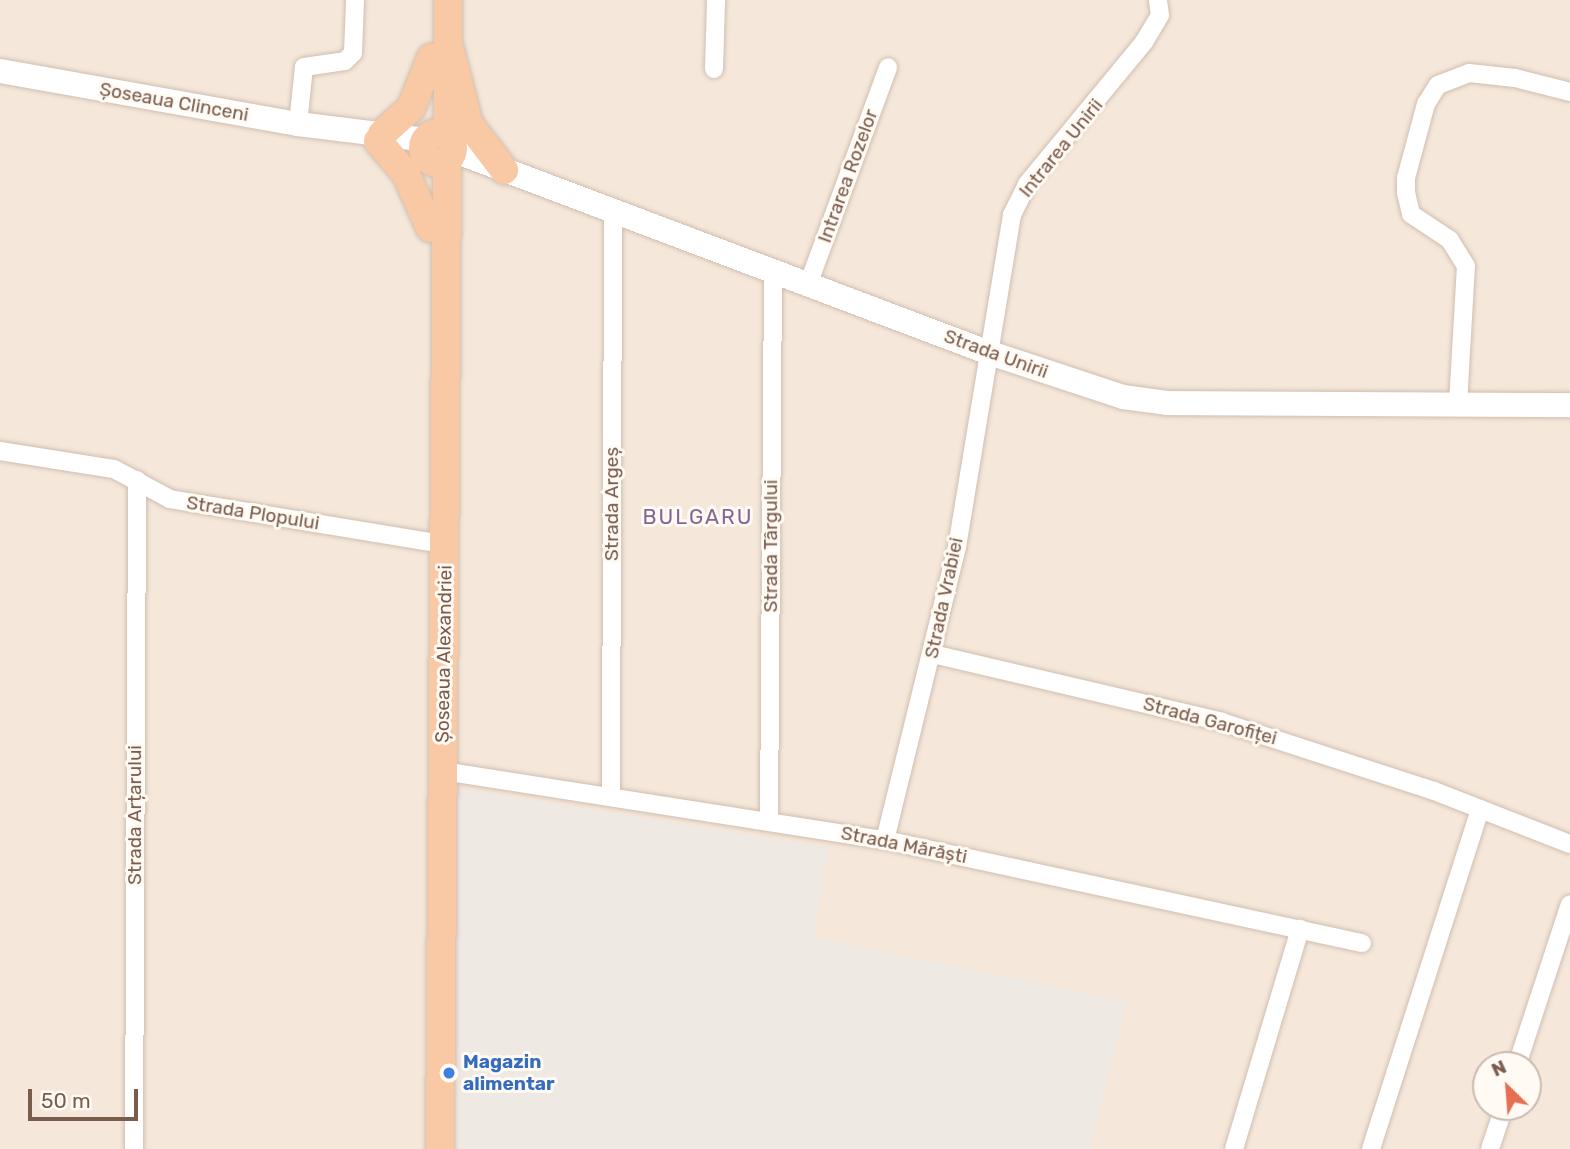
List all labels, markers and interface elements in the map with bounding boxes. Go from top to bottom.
street label: Șoseaua Clinceni [98,78,250,126]
street label: Intrarea Unirii [1014,94,1108,202]
street label: Intrarea Rozelor [813,106,883,246]
street label: Strada Unirii [941,325,1051,383]
street label: Strada Argeș [601,447,623,561]
street label: Strada Târgului [760,479,782,613]
street label: Strada Plopului [185,491,321,535]
district label: BULGARU [643,504,753,530]
street label: Strada Vrabiei [920,535,968,661]
street label: Șoseaua Alexandriei [431,565,457,743]
street label: Strada Garofiței [1141,692,1279,750]
street label: Strada Arțarului [124,745,146,885]
street label: Strada Mărăști [839,822,969,868]
place label: Magazin alimentar [463,1051,555,1095]
north arrow [1472,1051,1542,1121]
text: N [1488,1055,1510,1082]
marker: Magazin alimentar [441,1065,457,1081]
scale bar [32,1076,142,1120]
text: 50 m [41,1088,91,1113]

